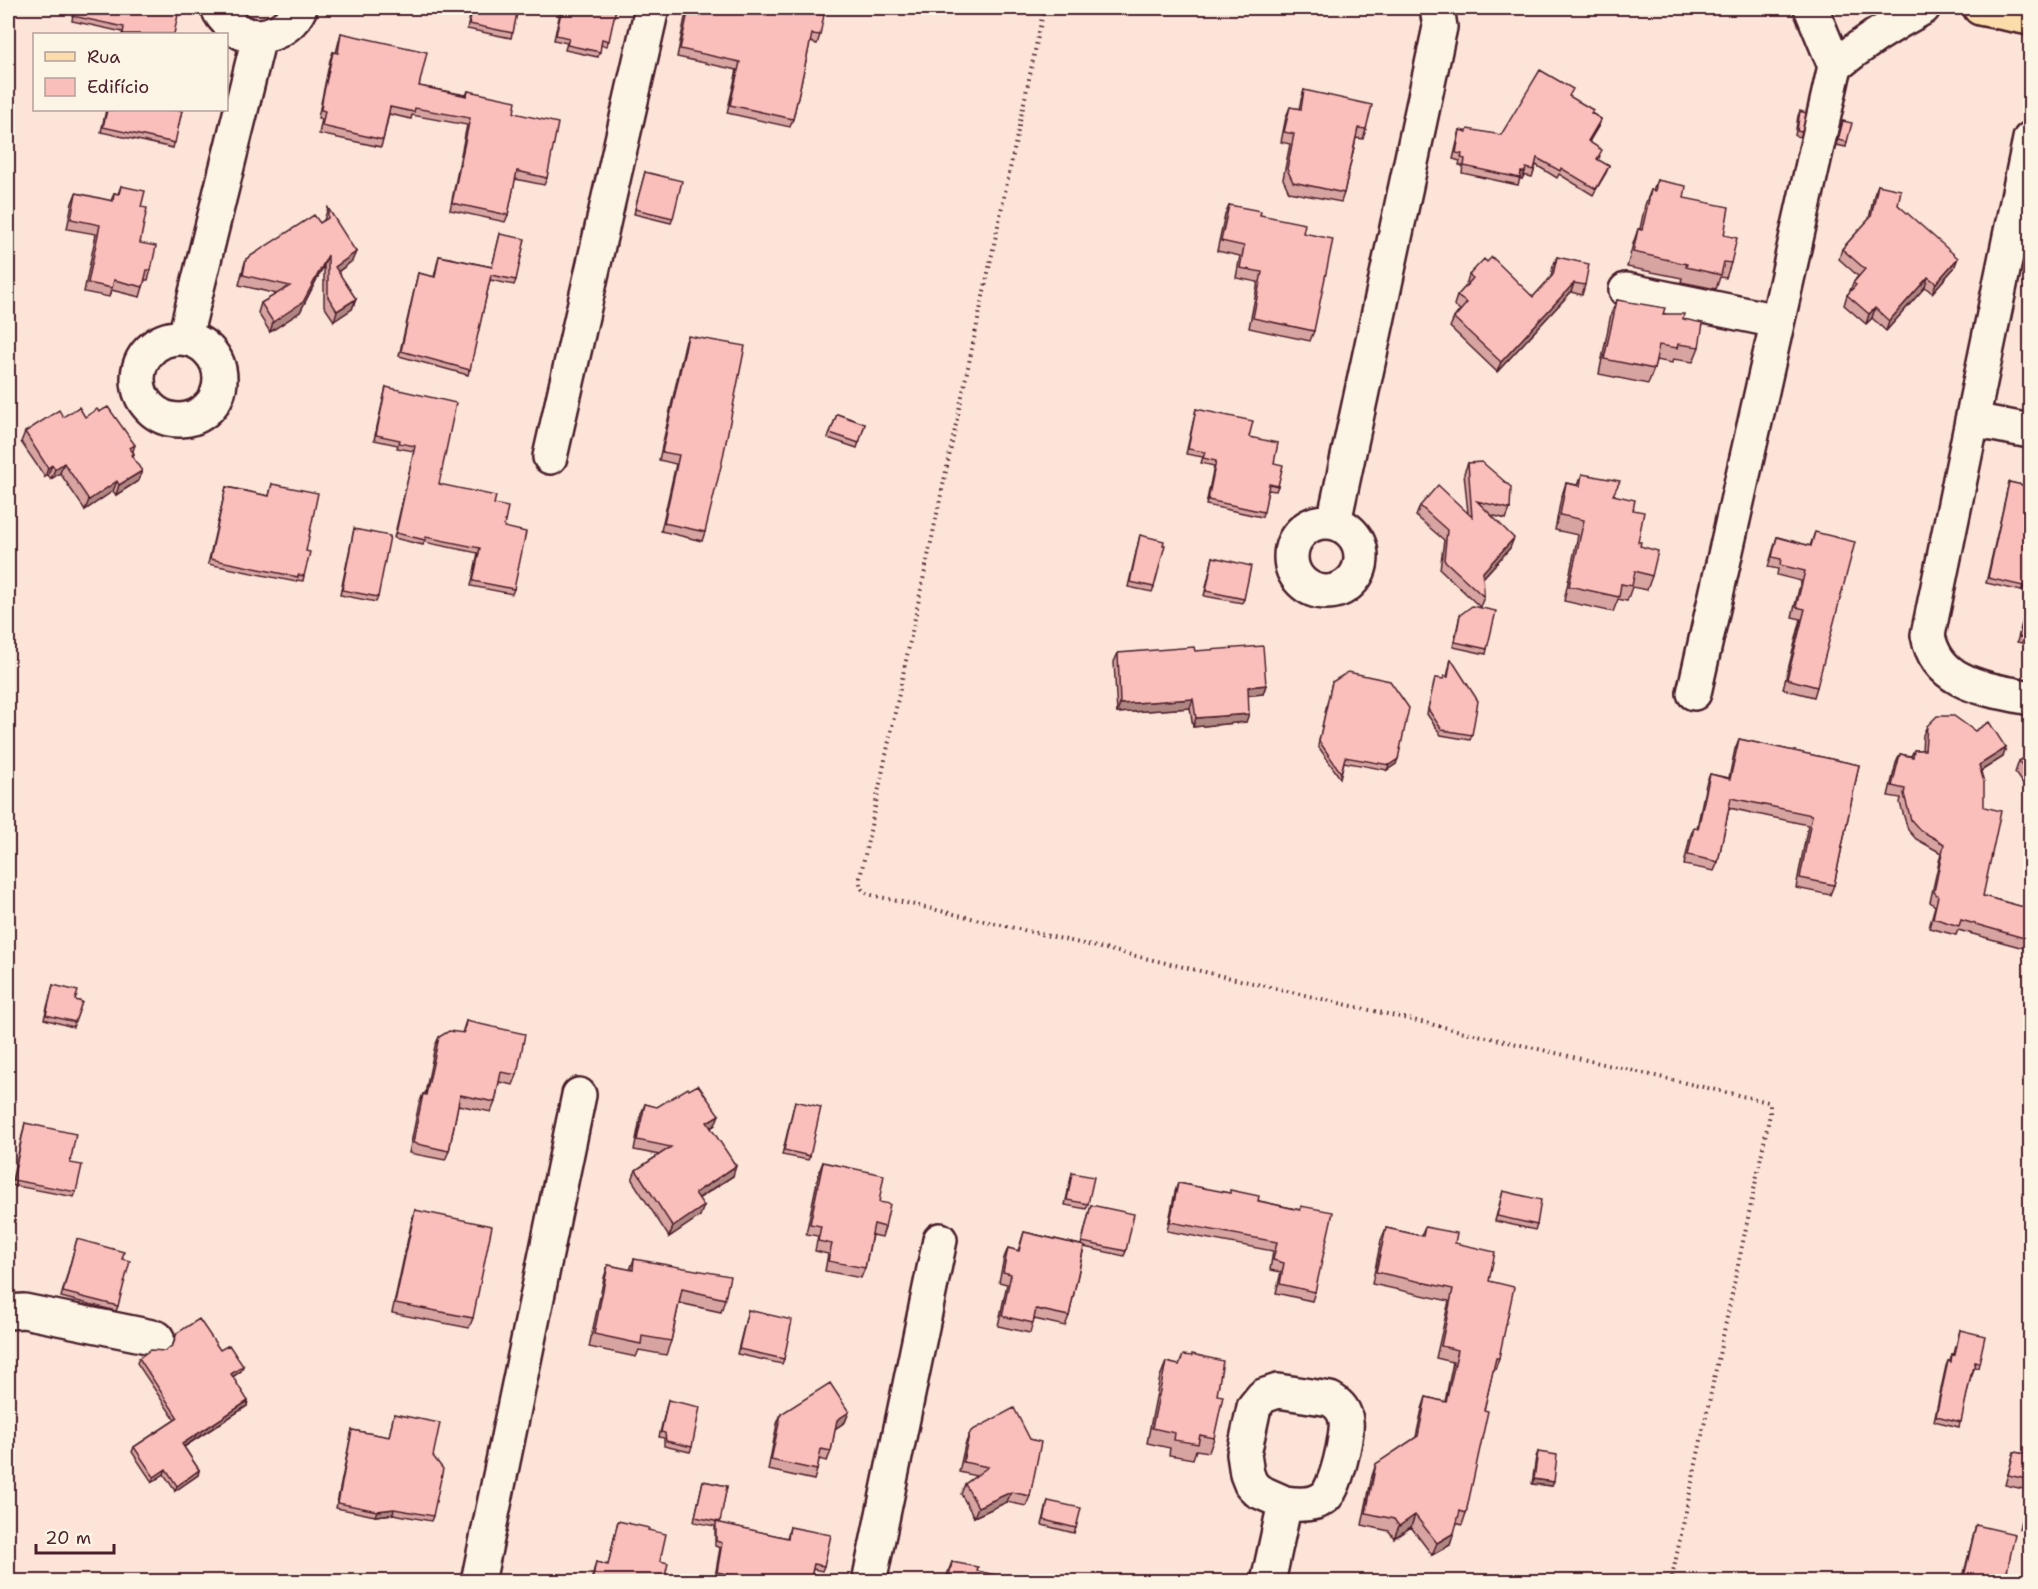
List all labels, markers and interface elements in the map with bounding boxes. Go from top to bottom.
legend [33,33,228,111]
text: Rua [87,45,120,69]
text: Edifício [87,75,149,99]
scale bar [36,1517,114,1555]
text: 20 m [45,1526,91,1550]

